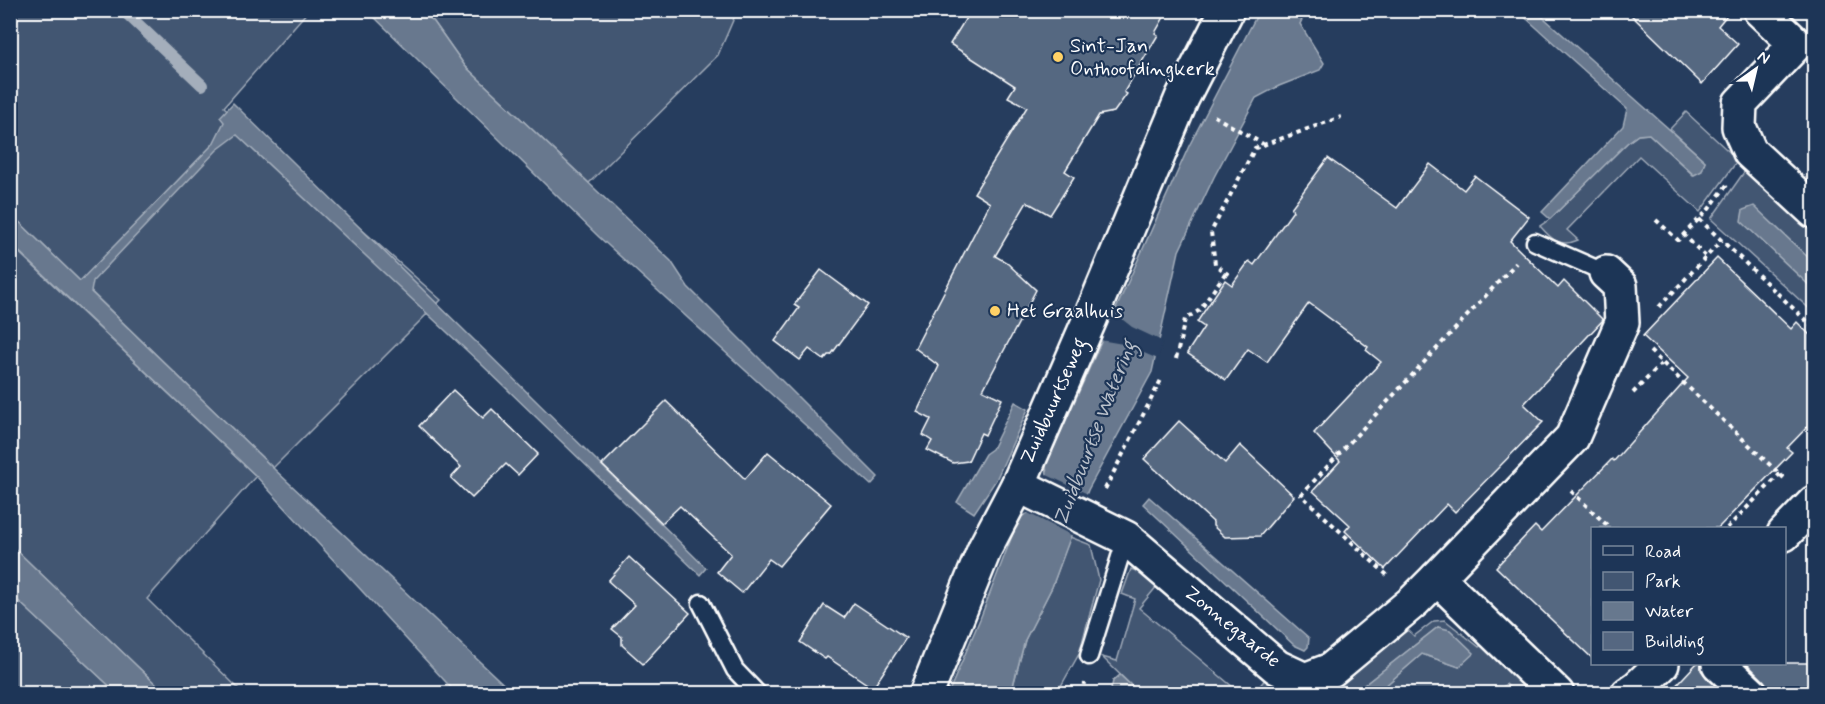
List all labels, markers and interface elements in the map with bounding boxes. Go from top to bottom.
place label: Sint-Jan Onthoofdingkerk [1070,33,1215,83]
north arrow [1726,39,1786,99]
text: N [1753,46,1774,69]
marker: Sint-Jan Onthoofdingkerk [1051,50,1065,64]
place label: Het Graalhuis [1007,298,1123,325]
marker: Het Graalhuis [988,304,1002,318]
street label: Zuidbuurtseweg [1014,334,1096,469]
water label: Zuidbuurtse Watering [1047,334,1146,530]
legend [1591,527,1786,665]
text: Road [1645,540,1681,564]
text: Park [1645,570,1681,594]
street label: Zonnegaarde [1178,580,1286,674]
text: Water [1645,600,1694,624]
text: Building [1645,630,1705,656]

